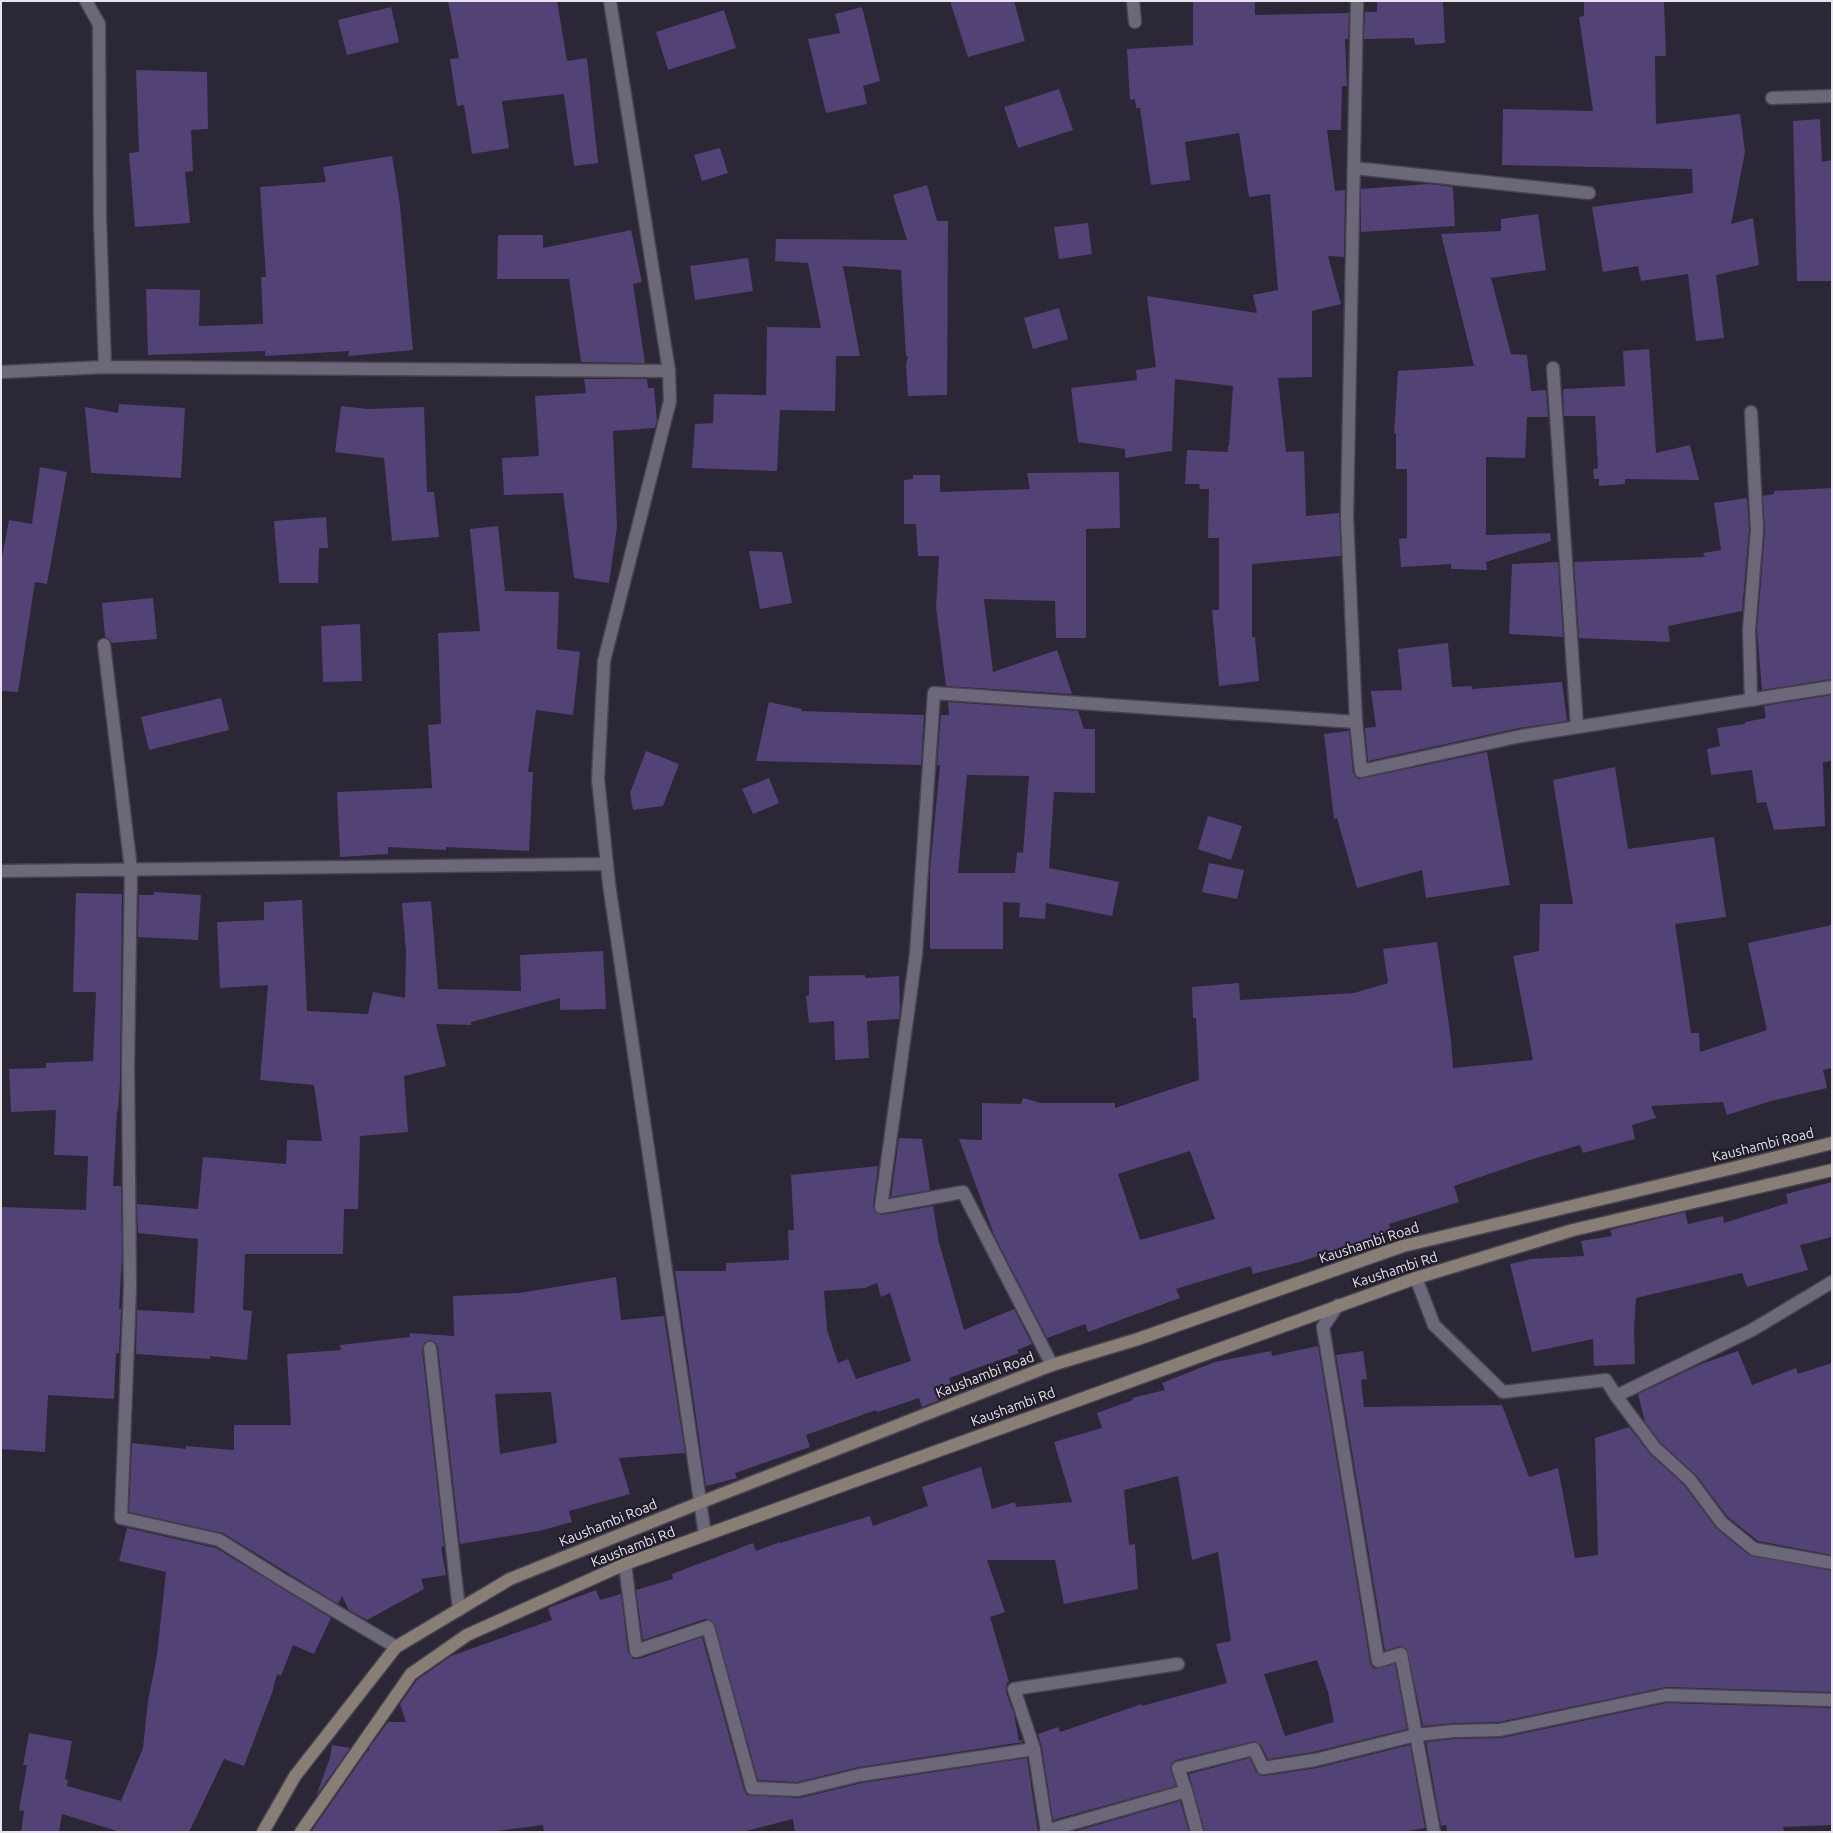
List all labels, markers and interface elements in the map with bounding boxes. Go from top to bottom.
street label: Kaushambi Road [1710,1124,1816,1166]
street label: Kaushambi Road [1317,1219,1421,1267]
street label: Kaushambi Rd [1350,1248,1440,1292]
street label: Kaushambi Road [933,1349,1037,1401]
street label: Kaushambi Rd [968,1384,1058,1430]
street label: Kaushambi Road [557,1496,659,1550]
street label: Kaushambi Rd [589,1523,677,1571]

